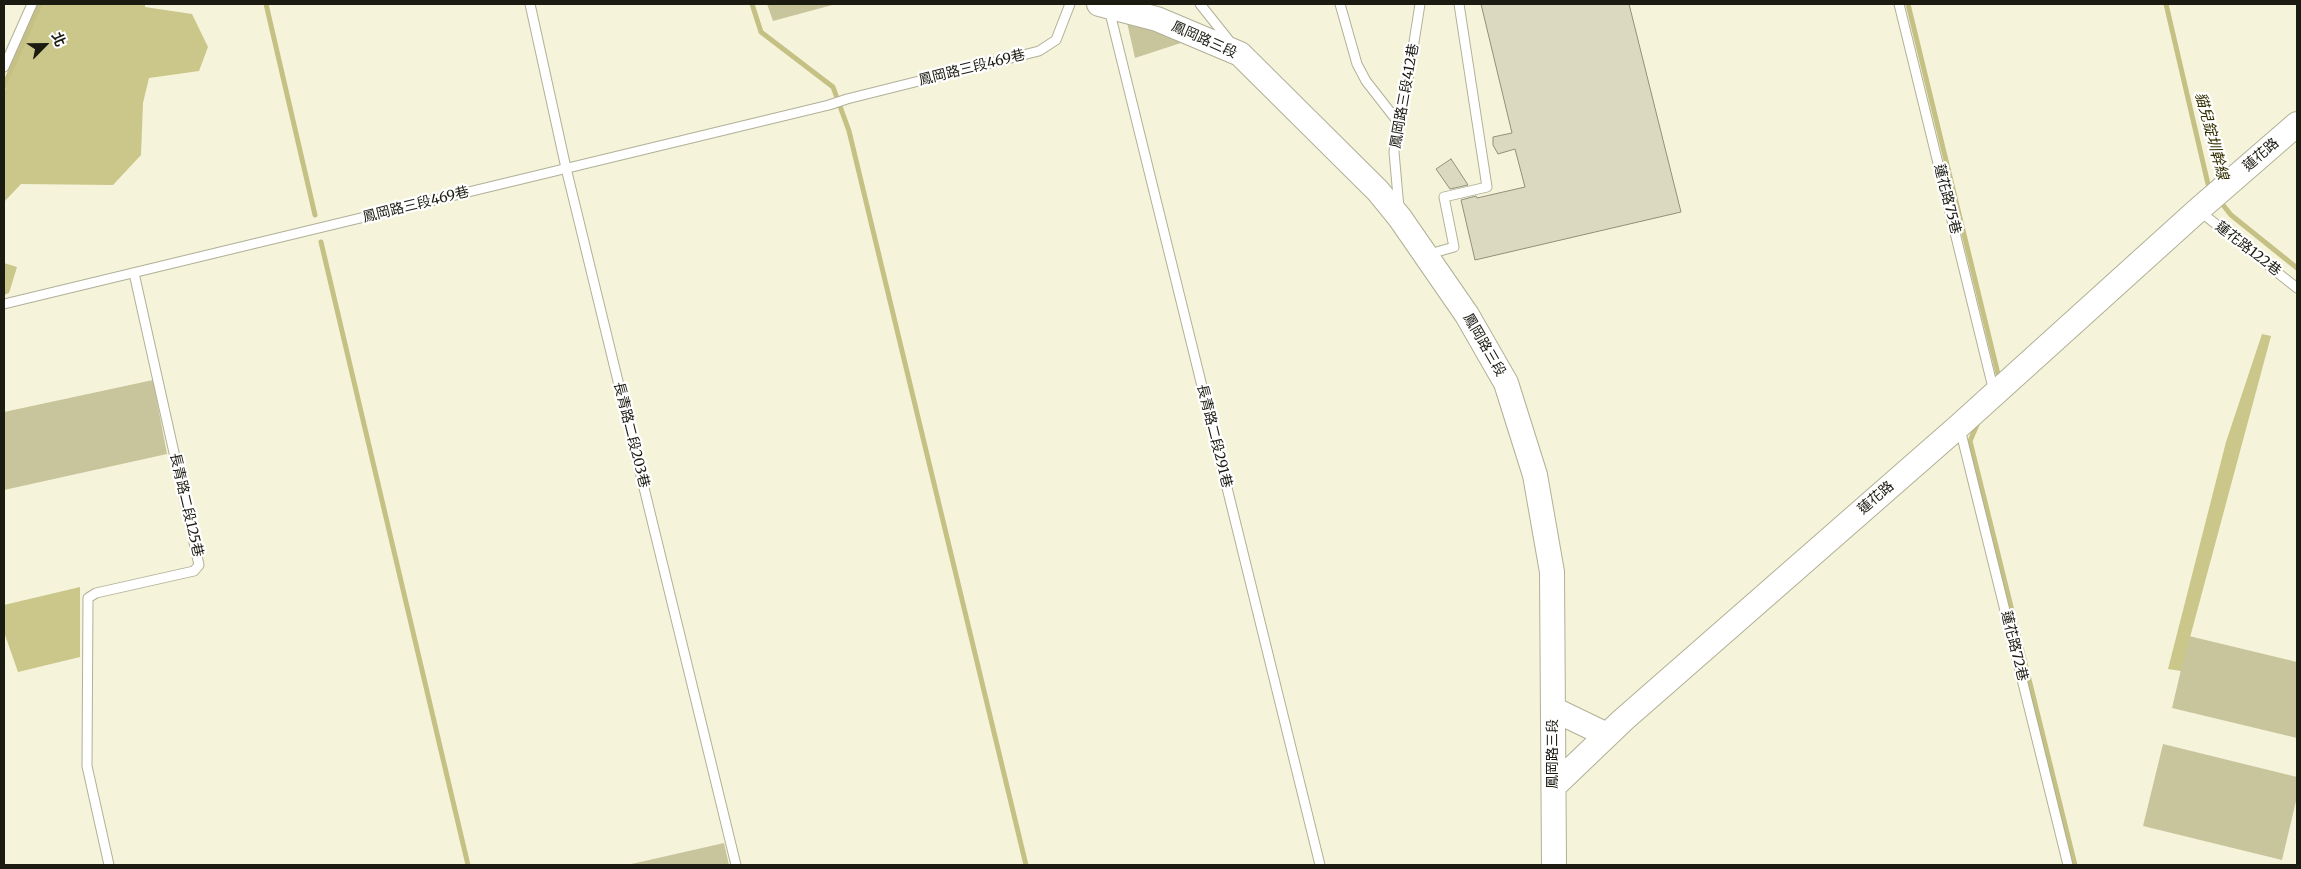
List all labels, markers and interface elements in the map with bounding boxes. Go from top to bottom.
street label: 鳳岡路三段 [1169,18,1239,62]
north arrow [20,20,70,70]
text: 北 [48,29,70,49]
street label: 鳳岡路三段412巷 [1388,42,1422,150]
street label: 鳳岡路三段469巷 [917,47,1027,89]
water label: 貓兒錠圳幹線 [2191,90,2231,182]
street label: 蓮花路 [2240,135,2282,175]
street label: 蓮花路75巷 [1930,162,1964,236]
street label: 鳳岡路三段469巷 [361,184,471,226]
street label: 蓮花路122巷 [2212,218,2284,280]
street label: 鳳岡路三段 [1459,310,1509,380]
street label: 長青路二段203巷 [610,380,652,490]
street label: 長青路二段291巷 [1193,382,1235,490]
street label: 長青路二段125巷 [166,451,206,559]
street label: 蓮花路 [1855,478,1897,518]
street label: 蓮花路72巷 [1997,609,2031,683]
street label: 鳳岡路三段 [1545,719,1561,789]

